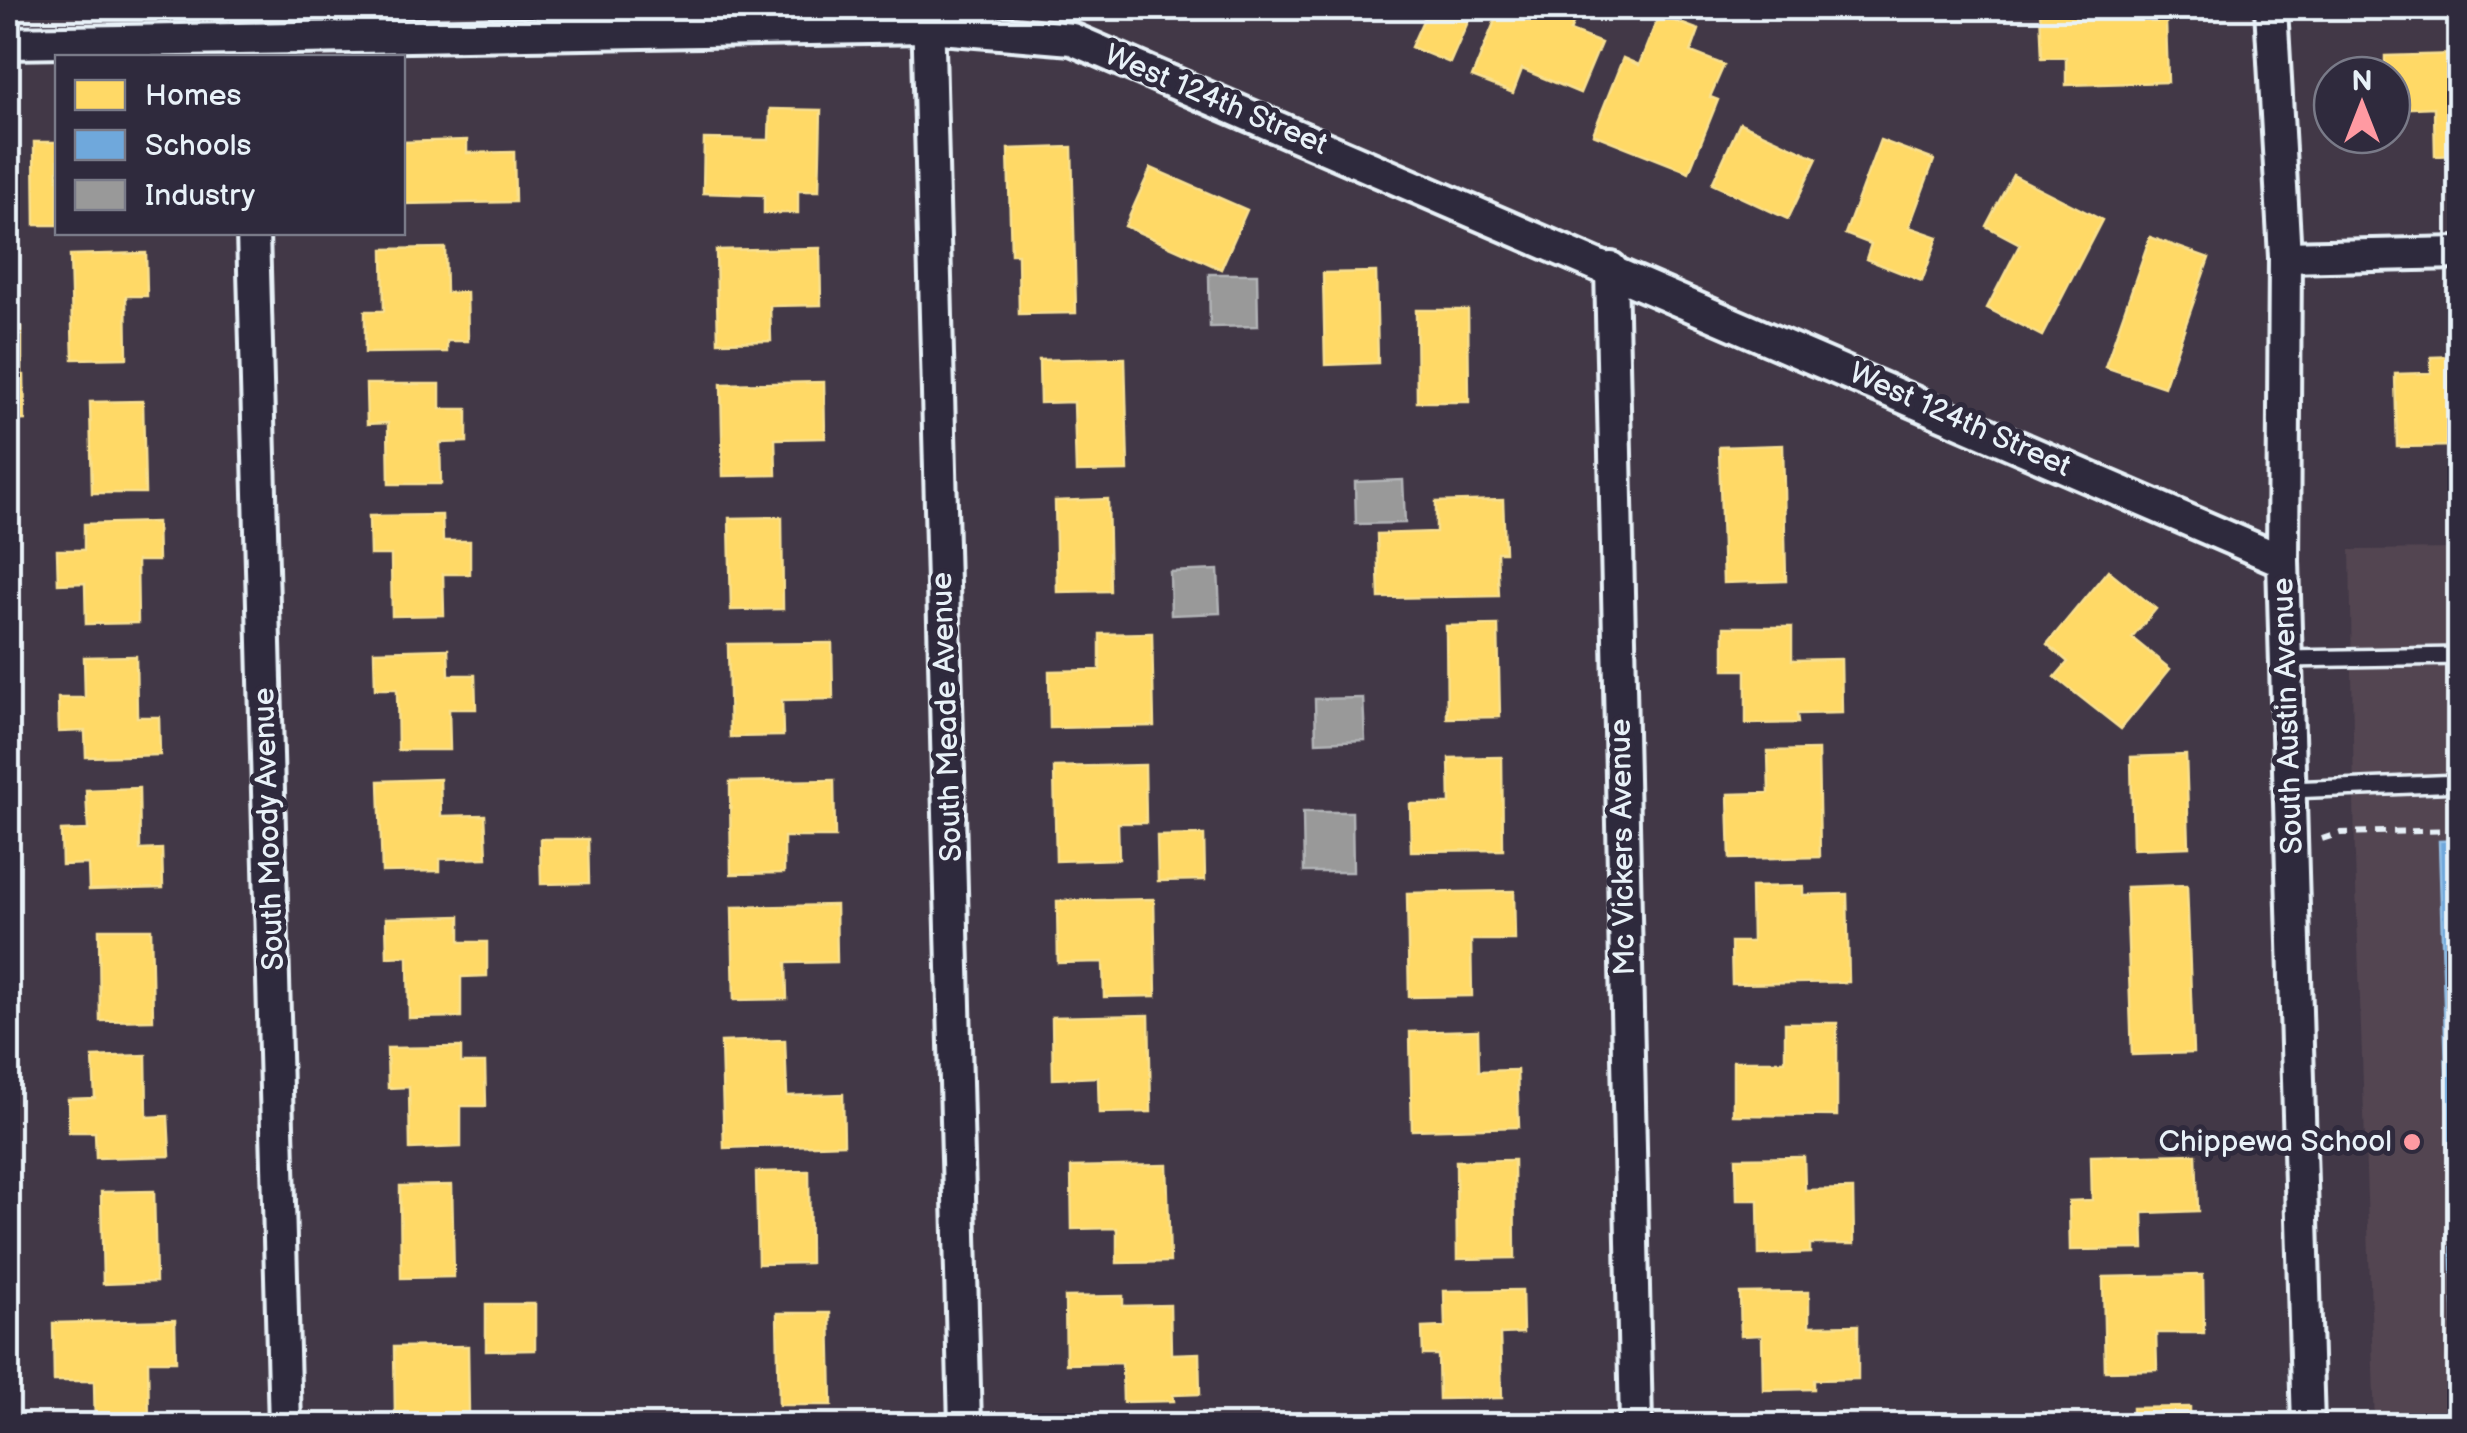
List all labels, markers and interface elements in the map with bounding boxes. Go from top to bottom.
street label: West 124th Street [1099,37,1333,163]
legend [55,55,405,235]
north arrow [2312,55,2412,155]
text: N [2351,65,2373,98]
text: Homes [145,78,242,114]
text: Schools [145,128,251,164]
text: Industry [145,178,256,214]
street label: West 124th Street [1844,355,2076,485]
street label: South Meade Avenue [924,571,970,863]
street label: South Austin Avenue [2265,577,2311,855]
street label: South Moody Avenue [246,687,292,971]
street label: Mc Vickers Avenue [1603,718,1643,976]
place label: Chippewa School [2159,1124,2392,1160]
marker: Chippewa School [2401,1131,2423,1153]

